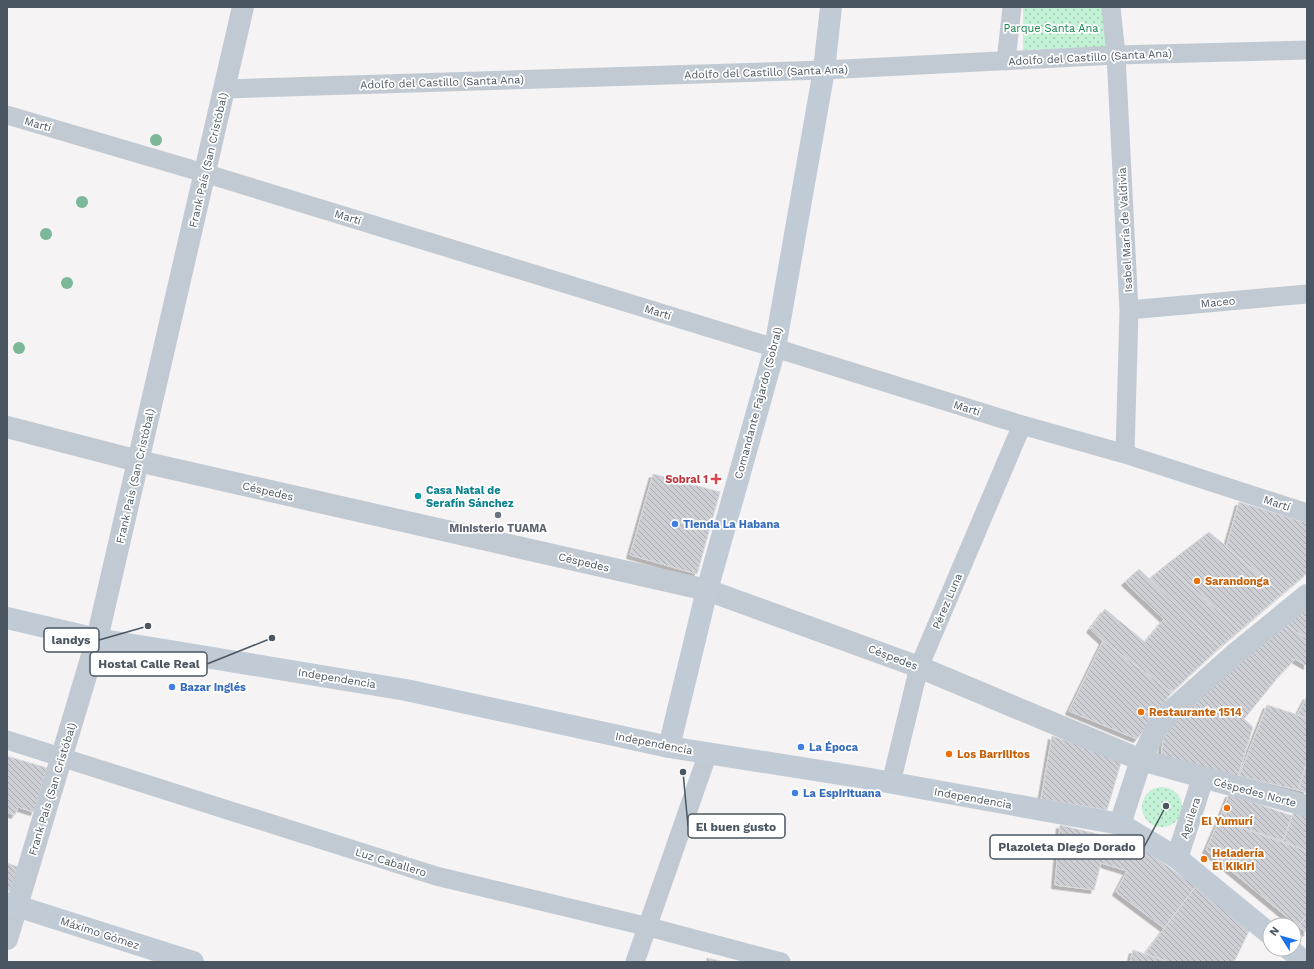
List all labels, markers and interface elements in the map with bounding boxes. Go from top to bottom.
park label: Parque Santa Ana [1003,22,1099,35]
street label: Adolfo del Castillo (Santa Ana) [1008,47,1172,68]
street label: Adolfo del Castillo (Santa Ana) [684,63,848,82]
street label: Adolfo del Castillo (Santa Ana) [360,73,524,92]
street label: Frank País (San Cristóbal) [187,91,230,229]
street label: Martí [23,114,53,135]
street label: Isabel María de Valdivia [1116,167,1135,293]
street label: Martí [333,207,363,228]
street label: Maceo [1200,295,1236,310]
street label: Martí [643,302,673,323]
street label: Comandante Fajardo (Sobral) [732,326,785,481]
street label: Martí [952,398,982,419]
street label: Frank País (San Cristóbal) [114,407,157,545]
place label: Sobral 1 [665,473,708,486]
marker: Sobral 1 [711,474,721,484]
street label: Céspedes [241,479,295,504]
place label: Casa Natal de Serafín Sánchez [426,484,514,510]
marker: Casa Natal de Serafín Sánchez [413,491,423,501]
street label: Martí [1262,493,1292,514]
marker: Ministerio TUAMA [493,510,503,520]
place label: Tienda La Habana [683,518,780,531]
marker: Tienda La Habana [670,519,680,529]
place label: Ministerio TUAMA [449,522,547,535]
street label: Céspedes [557,550,611,575]
street label: Pérez Luna [930,571,965,631]
place label: Sarandonga [1205,575,1270,588]
marker: Sarandonga [1192,576,1202,586]
callout: landys [44,628,99,652]
text: landys [52,633,91,647]
street label: Céspedes [866,642,920,673]
callout: Hostal Calle Real [90,652,207,676]
text: Hostal Calle Real [98,657,200,671]
street label: Independencia [297,666,377,691]
place label: Bazar Inglés [180,681,246,694]
marker: Bazar Inglés [167,682,177,692]
place label: Restaurante 1514 [1149,706,1242,719]
marker: Restaurante 1514 [1136,707,1146,717]
street label: Frank País (San Cristóbal) [26,721,79,857]
street label: Independencia [614,730,694,757]
place label: La Época [809,741,859,754]
marker: La Época [796,742,806,752]
place label: Los Barrilitos [957,748,1030,761]
marker: Los Barrilitos [944,749,954,759]
street label: Céspedes Norte [1212,775,1298,810]
street label: Independencia [933,785,1013,812]
place label: La Espirituana [803,787,882,800]
marker: La Espirituana [790,788,800,798]
street label: Aguilera [1178,796,1203,841]
marker: El Yumurí [1222,803,1232,813]
callout: El buen gusto [688,814,785,838]
place label: El Yumurí [1201,815,1254,828]
text: El buen gusto [696,820,776,834]
callout: Plazoleta Diego Dorado [990,835,1144,859]
text: Plazoleta Diego Dorado [998,840,1136,854]
street label: Luz Caballero [354,845,428,879]
place label: Heladería El Kikiri [1212,847,1265,873]
marker: Heladería El Kikiri [1199,854,1209,864]
street label: Máximo Gómez [59,915,141,952]
north arrow [1262,917,1302,957]
text: N [1267,924,1282,938]

